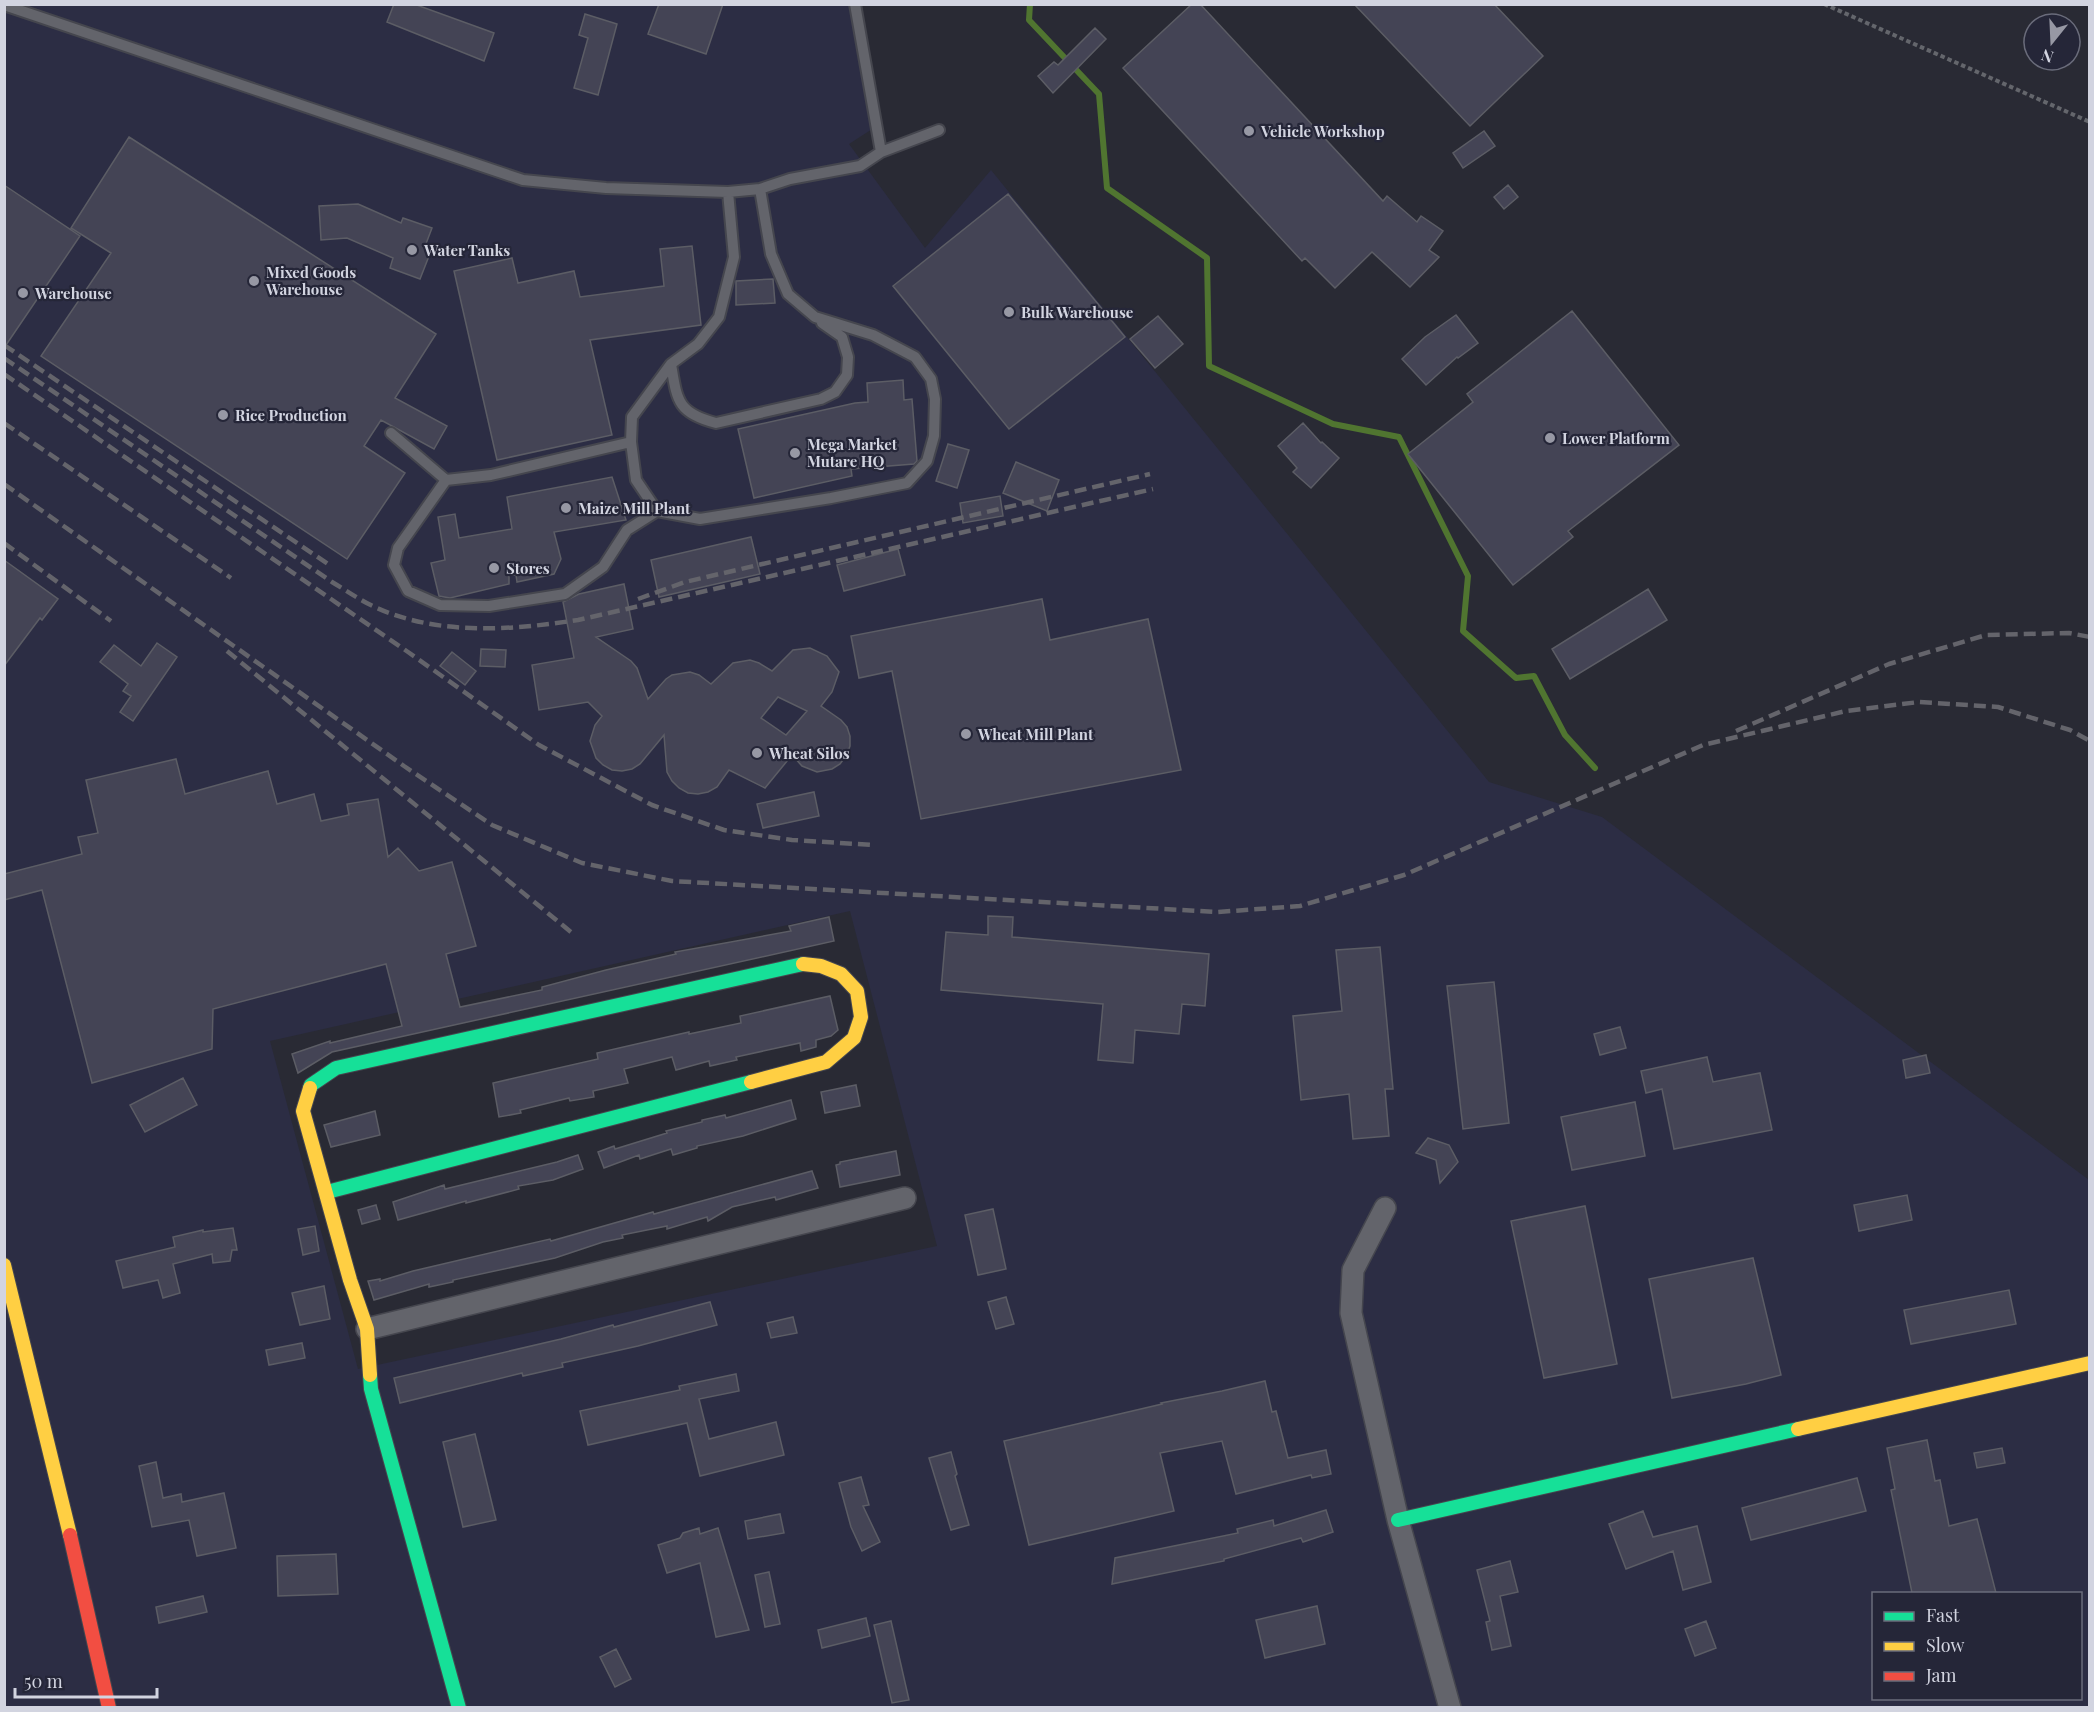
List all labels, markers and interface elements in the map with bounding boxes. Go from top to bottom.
north arrow [2022,12,2082,72]
text: N [2038,45,2056,69]
place label: Vehicle Workshop [1260,121,1385,141]
marker: Vehicle Workshop [1242,124,1256,138]
place label: Water Tanks [423,240,510,260]
marker: Water Tanks [405,243,419,257]
place label: Mixed Goods Warehouse [265,262,356,299]
marker: Mixed Goods Warehouse [247,274,261,288]
place label: Warehouse [34,283,112,303]
marker: Warehouse [16,286,30,300]
place label: Bulk Warehouse [1021,302,1134,322]
marker: Bulk Warehouse [1002,305,1016,319]
place label: Rice Production [235,405,347,425]
marker: Rice Production [216,408,230,422]
place label: Lower Platform [1562,428,1670,448]
marker: Lower Platform [1543,431,1557,445]
place label: Mega Market Mutare HQ [807,434,898,471]
marker: Mega Market Mutare HQ [788,446,802,460]
place label: Maize Mill Plant [578,498,691,518]
marker: Maize Mill Plant [559,501,573,515]
place label: Stores [506,558,550,578]
marker: Stores [487,561,501,575]
place label: Wheat Mill Plant [977,724,1094,744]
marker: Wheat Mill Plant [959,727,973,741]
place label: Wheat Silos [768,743,850,763]
marker: Wheat Silos [750,746,764,760]
legend [1872,1592,2082,1700]
text: Fast [1926,1603,1960,1627]
text: Slow [1926,1633,1964,1657]
scale bar [15,1661,158,1699]
text: Jam [1925,1663,1956,1687]
text: 50 m [24,1669,63,1693]

